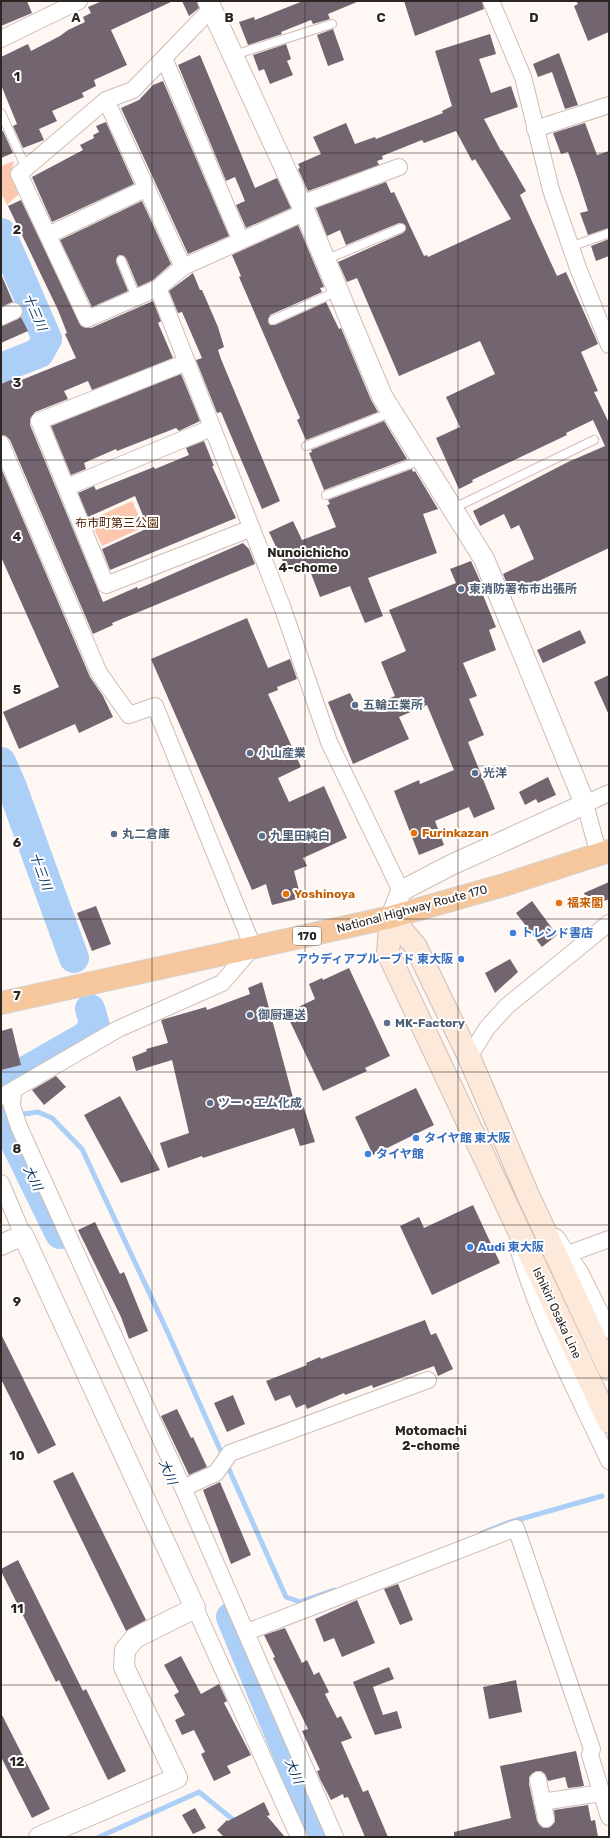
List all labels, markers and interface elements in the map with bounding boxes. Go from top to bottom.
text: A [71,10,81,25]
text: B [224,10,234,25]
text: C [376,10,386,25]
text: D [529,10,539,25]
text: 1 [14,69,20,84]
text: 2 [13,222,21,237]
water label: 十三川 [20,291,50,335]
text: 3 [13,375,22,390]
park label: 布市町第三公園 [75,516,159,530]
text: 4 [13,529,22,544]
district label: Nunoichicho 4-chome [267,545,349,575]
place label: 東消防署布市出張所 [469,582,577,596]
marker: 東消防署布市出張所 [456,584,466,594]
text: 5 [13,682,21,697]
place label: 五輪工業所 [363,698,423,712]
marker: 五輪工業所 [350,700,360,710]
place label: 小山産業 [258,746,306,760]
marker: 小山産業 [245,748,255,758]
place label: 光洋 [483,766,507,780]
marker: 光洋 [470,768,480,778]
place label: Furinkazan [422,826,489,840]
place label: 丸二倉庫 [122,827,170,841]
marker: Furinkazan [409,828,419,838]
marker: 丸二倉庫 [109,829,119,839]
place label: 九里田純白 [270,829,330,843]
marker: 九里田純白 [257,831,267,841]
text: 6 [13,835,22,850]
water label: 十三川 [27,850,55,894]
street label: National Highway Route 170 [335,882,489,936]
place label: Yoshinoya [294,887,355,901]
marker: Yoshinoya [281,889,291,899]
place label: 福来閣 [567,896,603,910]
marker: 福来閣 [554,898,564,908]
place label: トレンド書店 [521,926,593,940]
road number: 170 [293,927,321,945]
marker: トレンド書店 [508,928,518,938]
place label: アウディアプルーブド 東大阪 [296,952,453,966]
marker: アウディアプルーブド 東大阪 [456,954,466,964]
text: 7 [13,988,21,1003]
place label: 御厨運送 [258,1008,306,1022]
marker: 御厨運送 [245,1010,255,1020]
place label: MK-Factory [395,1016,465,1030]
marker: MK-Factory [382,1018,392,1028]
place label: ツー・エム化成 [218,1096,302,1110]
marker: ツー・エム化成 [205,1098,215,1108]
place label: タイヤ館 東大阪 [424,1131,510,1145]
marker: タイヤ館 東大阪 [411,1133,421,1143]
text: 8 [13,1141,22,1156]
place label: タイヤ館 [376,1147,424,1161]
marker: タイヤ館 [363,1149,373,1159]
water label: 大川 [21,1163,46,1195]
place label: Audi 東大阪 [478,1240,544,1254]
marker: Audi 東大阪 [465,1242,475,1252]
street label: Ishikiri Osaka Line [530,1265,584,1361]
text: 9 [13,1294,21,1309]
district label: Motomachi 2-chome [395,1423,467,1453]
text: 10 [9,1448,25,1463]
water label: 大川 [156,1457,181,1489]
text: 11 [11,1601,23,1616]
text: 12 [10,1754,24,1769]
water label: 大川 [282,1756,307,1788]

